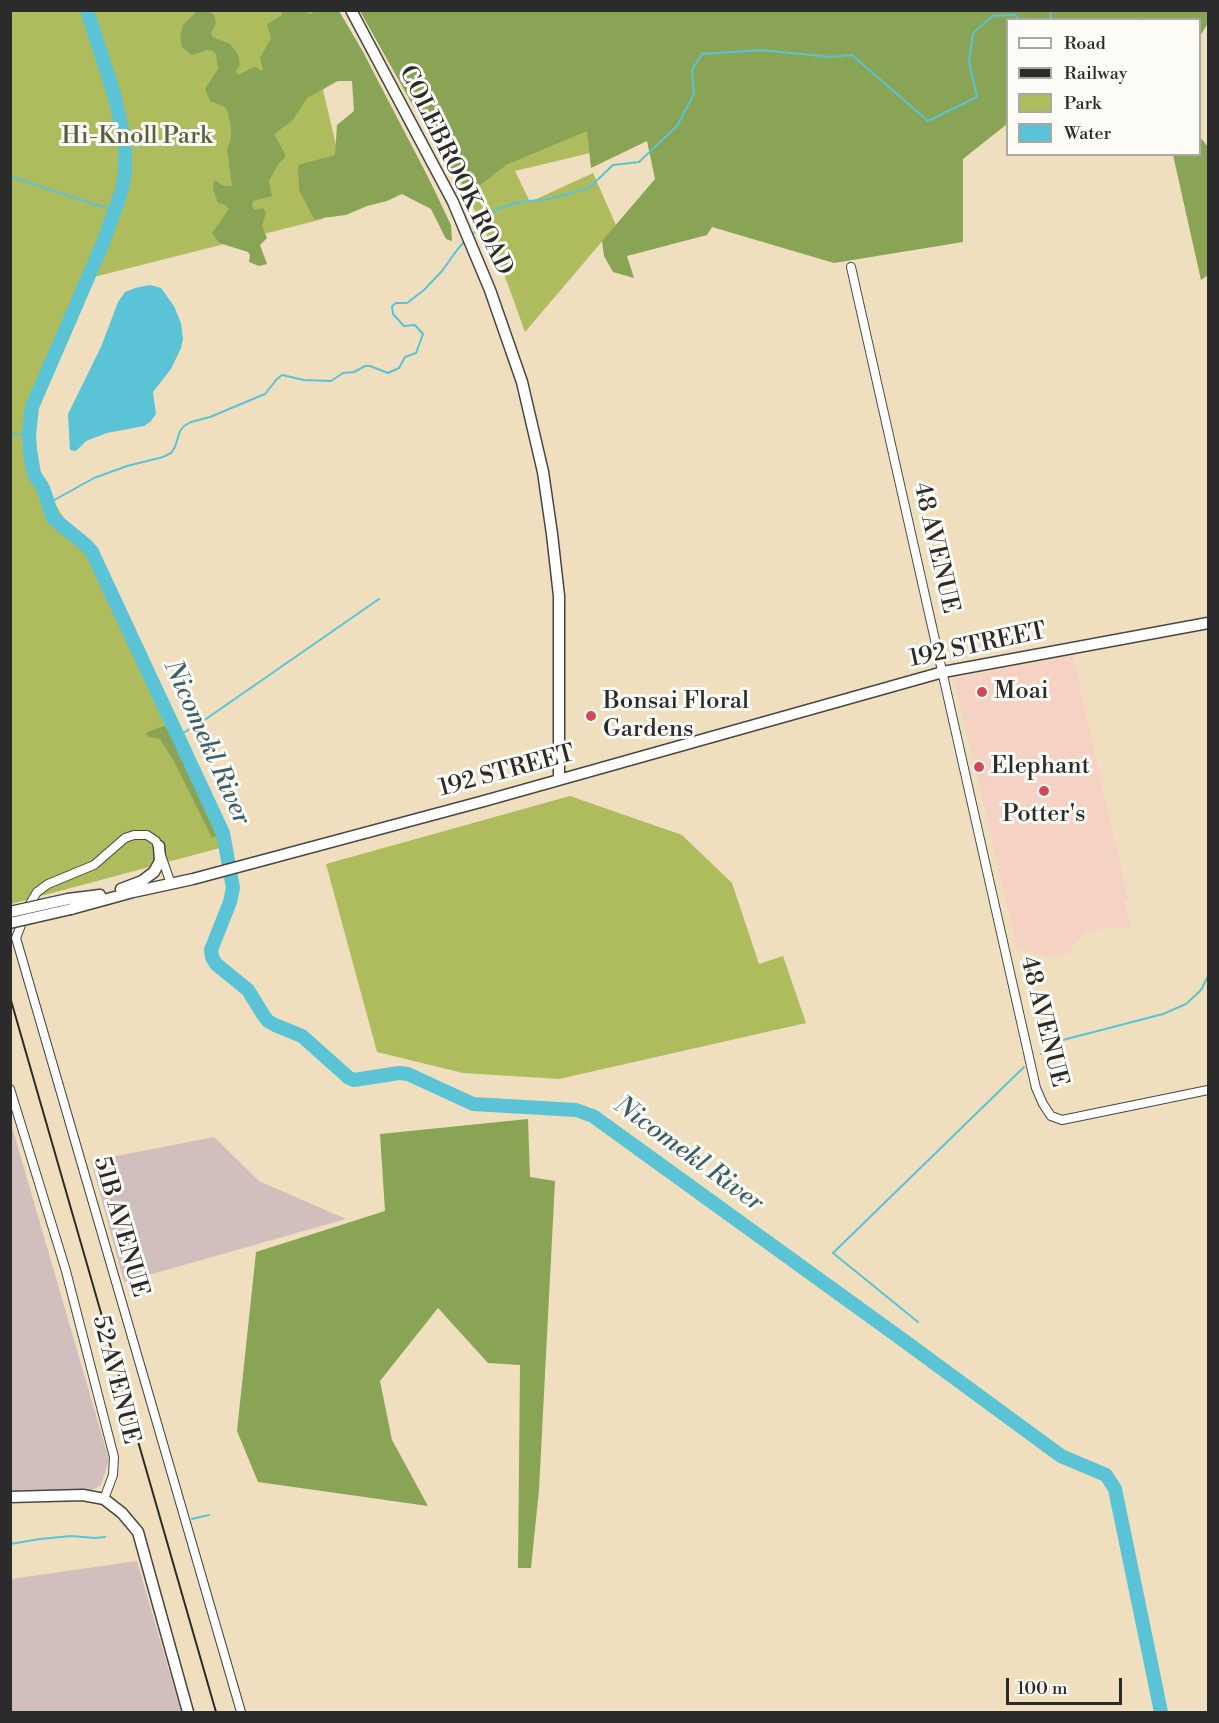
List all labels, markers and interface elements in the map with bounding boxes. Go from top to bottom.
legend [1006,18,1201,156]
text: Road [1064,32,1106,55]
street label: COLEBROOK ROAD [392,61,518,281]
text: Railway [1064,62,1127,85]
text: Park [1064,92,1101,115]
text: Water [1064,122,1111,145]
park label: Hi-Knoll Park [62,123,212,151]
street label: 48 AVENUE [906,480,964,616]
street label: 192 STREET [907,617,1049,675]
water label: Nicomekl River [156,656,256,830]
place label: Moai [994,678,1049,706]
marker: Moai [975,685,989,699]
place label: Bonsai Floral Gardens [603,688,749,744]
marker: Bonsai Floral Gardens [584,709,598,723]
street label: 192 STREET [436,740,578,804]
place label: Elephant [991,753,1090,781]
marker: Elephant [972,760,986,774]
marker: Potter's [1037,784,1051,798]
place label: Potter's [1002,801,1086,829]
street label: 48 AVENUE [1013,954,1073,1090]
water label: Nicomekl River [607,1090,769,1220]
street label: 51B AVENUE [86,1153,154,1301]
street label: 52 AVENUE [85,1313,145,1447]
scale bar [1009,1666,1124,1704]
text: 100 m [1017,1677,1068,1700]

